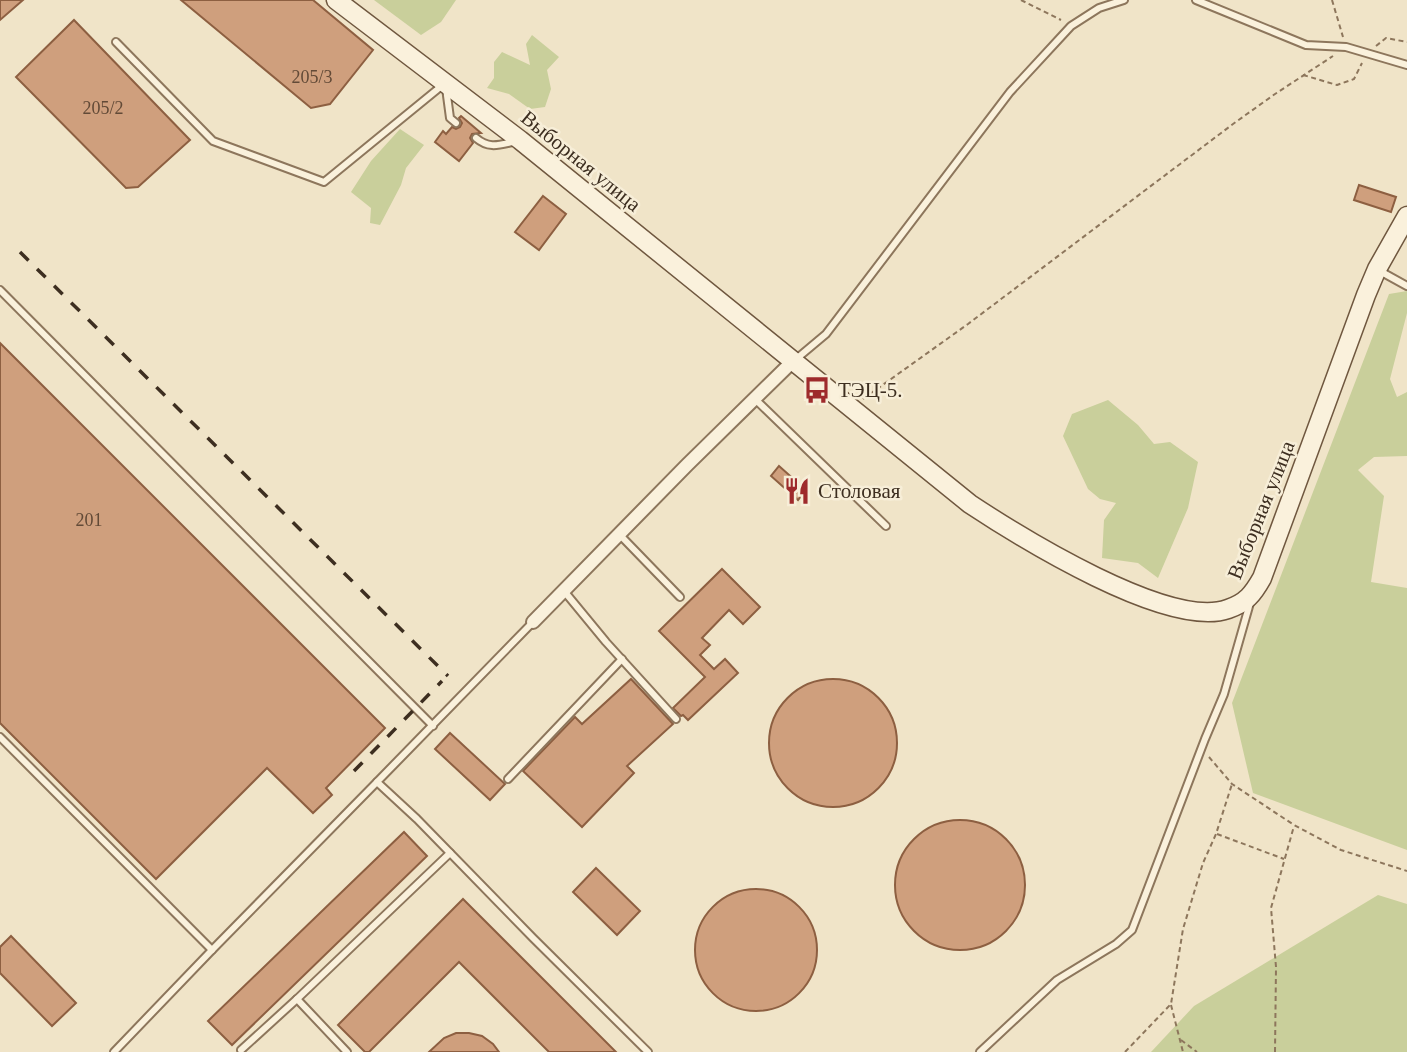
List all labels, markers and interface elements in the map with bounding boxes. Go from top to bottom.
house number: 205/3 [291,67,333,87]
house number: 205/2 [82,98,124,118]
street label: Выборная улица [516,105,646,217]
bus stop icon: ТЭЦ-5. [802,375,832,405]
place label: ТЭЦ-5. [838,378,903,402]
street label: Выборная улица [1222,437,1300,583]
restaurant icon: Столовая [782,476,812,506]
place label: Столовая [818,479,901,503]
house number: 201 [76,510,103,530]

